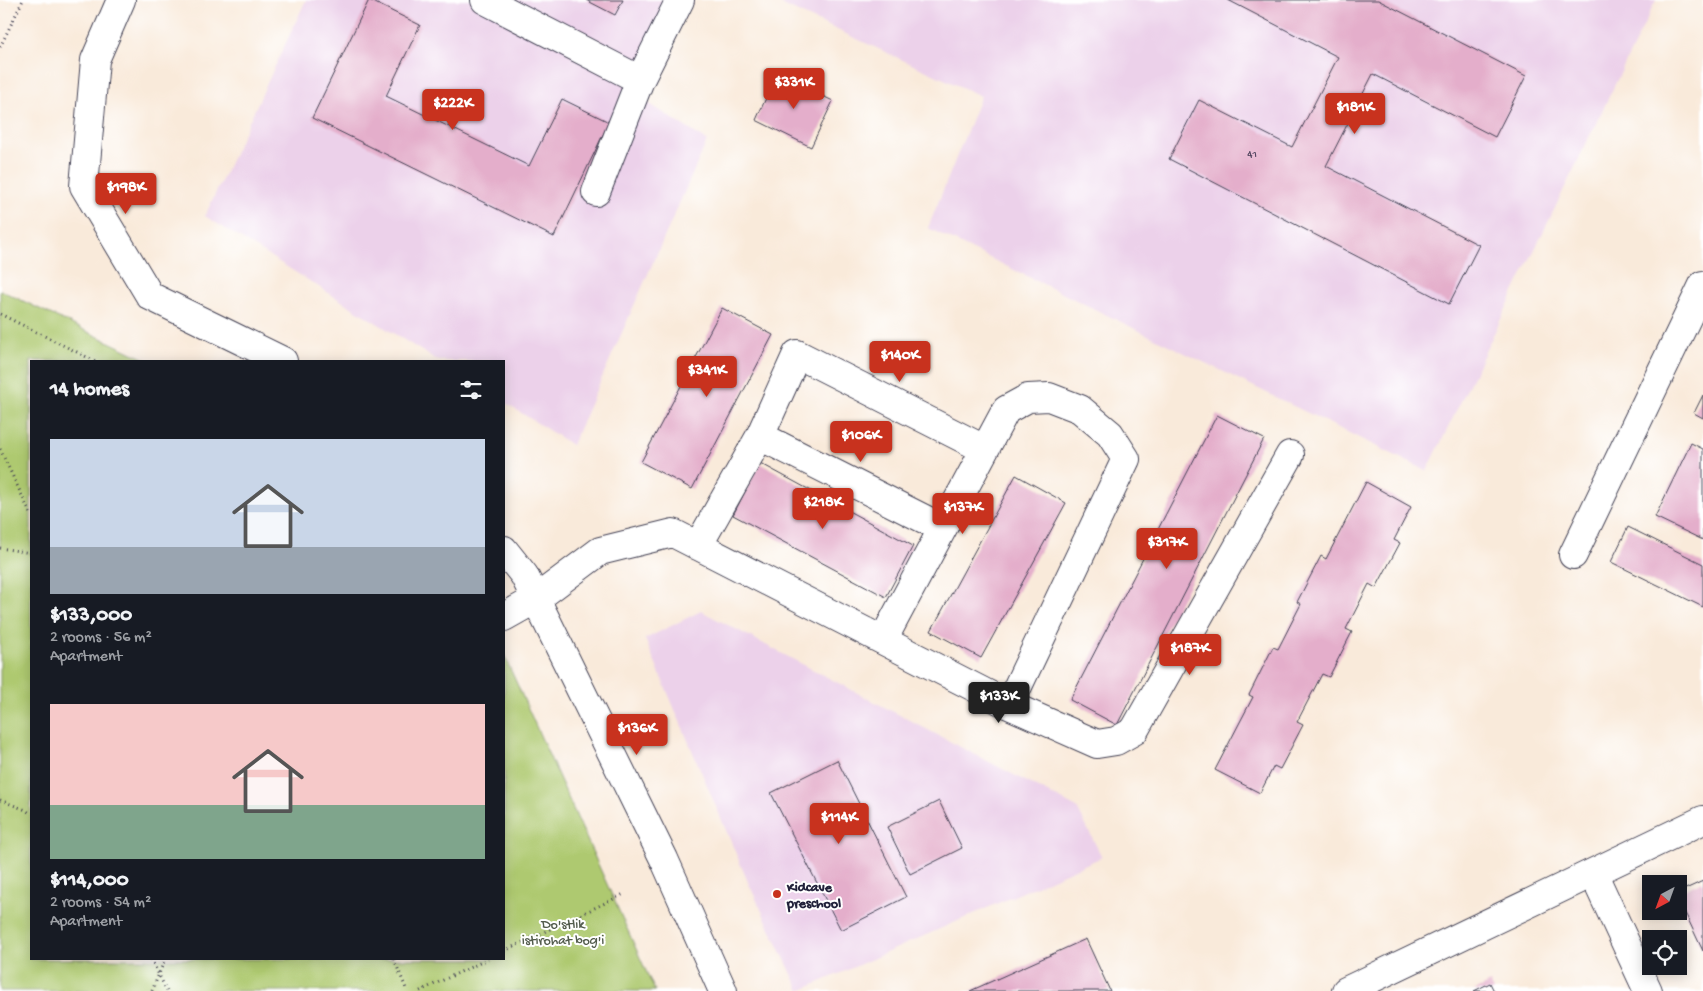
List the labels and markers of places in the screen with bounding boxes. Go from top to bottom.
pin: $331K [759,68,829,110]
pin: $222K [418,88,488,131]
pin: $181K [1320,92,1390,135]
pin: $198K [91,172,161,215]
pin: $140K [865,340,935,383]
pin: $341K [672,356,742,398]
pin: $106K [826,420,896,463]
pin: $218K [788,488,858,530]
pin: $137K [928,492,998,535]
pin: $317K [1132,528,1202,570]
pin: $187K [1155,634,1225,676]
pin: $133K [964,682,1034,724]
pin: $136K [602,714,672,756]
pin: $114K [804,802,874,845]
place label: Kidcave preschool [786,880,841,913]
marker: Kidcave preschool [771,888,783,900]

